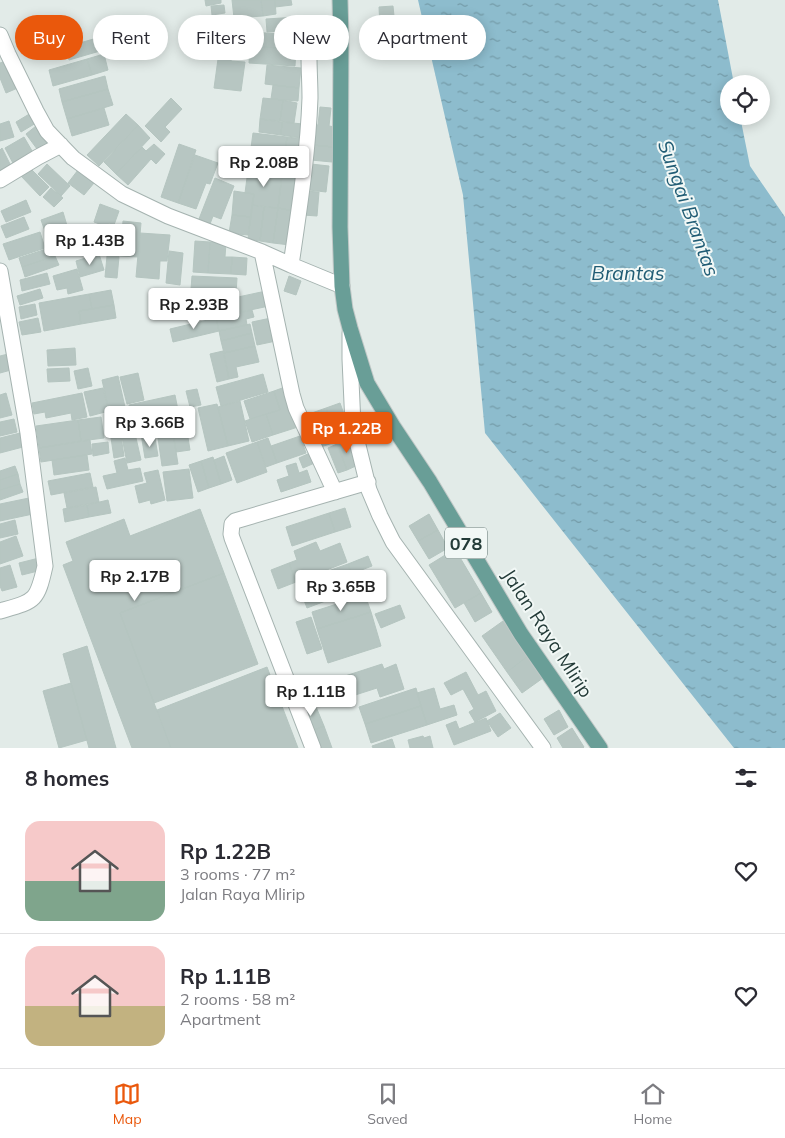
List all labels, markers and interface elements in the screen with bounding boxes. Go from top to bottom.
chip: Buy [15,15,83,60]
chip: Rent [93,15,168,60]
chip: Filters [178,15,264,60]
chip: New [274,15,349,60]
chip: Apartment [359,15,486,60]
map controls [720,75,770,125]
button: locate [720,75,770,125]
water label: Sungai Brantas [653,136,725,280]
pin: Rp 2.08B [212,146,316,188]
text: Rp 2.08B [229,152,299,172]
pin: Rp 1.43B [38,224,142,266]
text: Rp 1.43B [55,230,125,250]
water label: Brantas [591,260,665,285]
pin: Rp 2.93B [142,288,246,330]
text: Rp 2.93B [159,294,229,314]
pin: Rp 3.66B [98,406,202,448]
text: Rp 3.66B [115,412,185,432]
pin: Rp 1.22B [295,412,399,454]
text: Rp 1.22B [312,418,382,438]
road number: 078 [445,528,487,558]
pin: Rp 2.17B [83,560,187,602]
street label: Jalan Raya Mlirip [497,564,599,702]
text: Rp 2.17B [100,566,170,586]
pin: Rp 3.65B [289,570,393,612]
text: Rp 3.65B [306,576,376,596]
pin: Rp 1.11B [259,674,363,717]
text: Rp 1.11B [276,681,346,701]
icon: filters [732,764,760,792]
text: 8 homes [25,765,109,791]
text: Rp 1.22B [180,838,271,864]
icon: home [65,841,125,901]
icon: heart [732,857,760,885]
text: 3 rooms · 77 m² [180,864,295,884]
text: Jalan Raya Mlirip [180,884,305,904]
text: Rp 1.11B [180,963,271,989]
icon: home [65,966,125,1026]
icon: heart [732,982,760,1010]
text: 2 rooms · 58 m² [180,989,295,1009]
text: Apartment [180,1009,261,1029]
tab: Map [113,1080,142,1128]
tab: Saved [367,1080,408,1128]
tab: Home [633,1080,672,1128]

